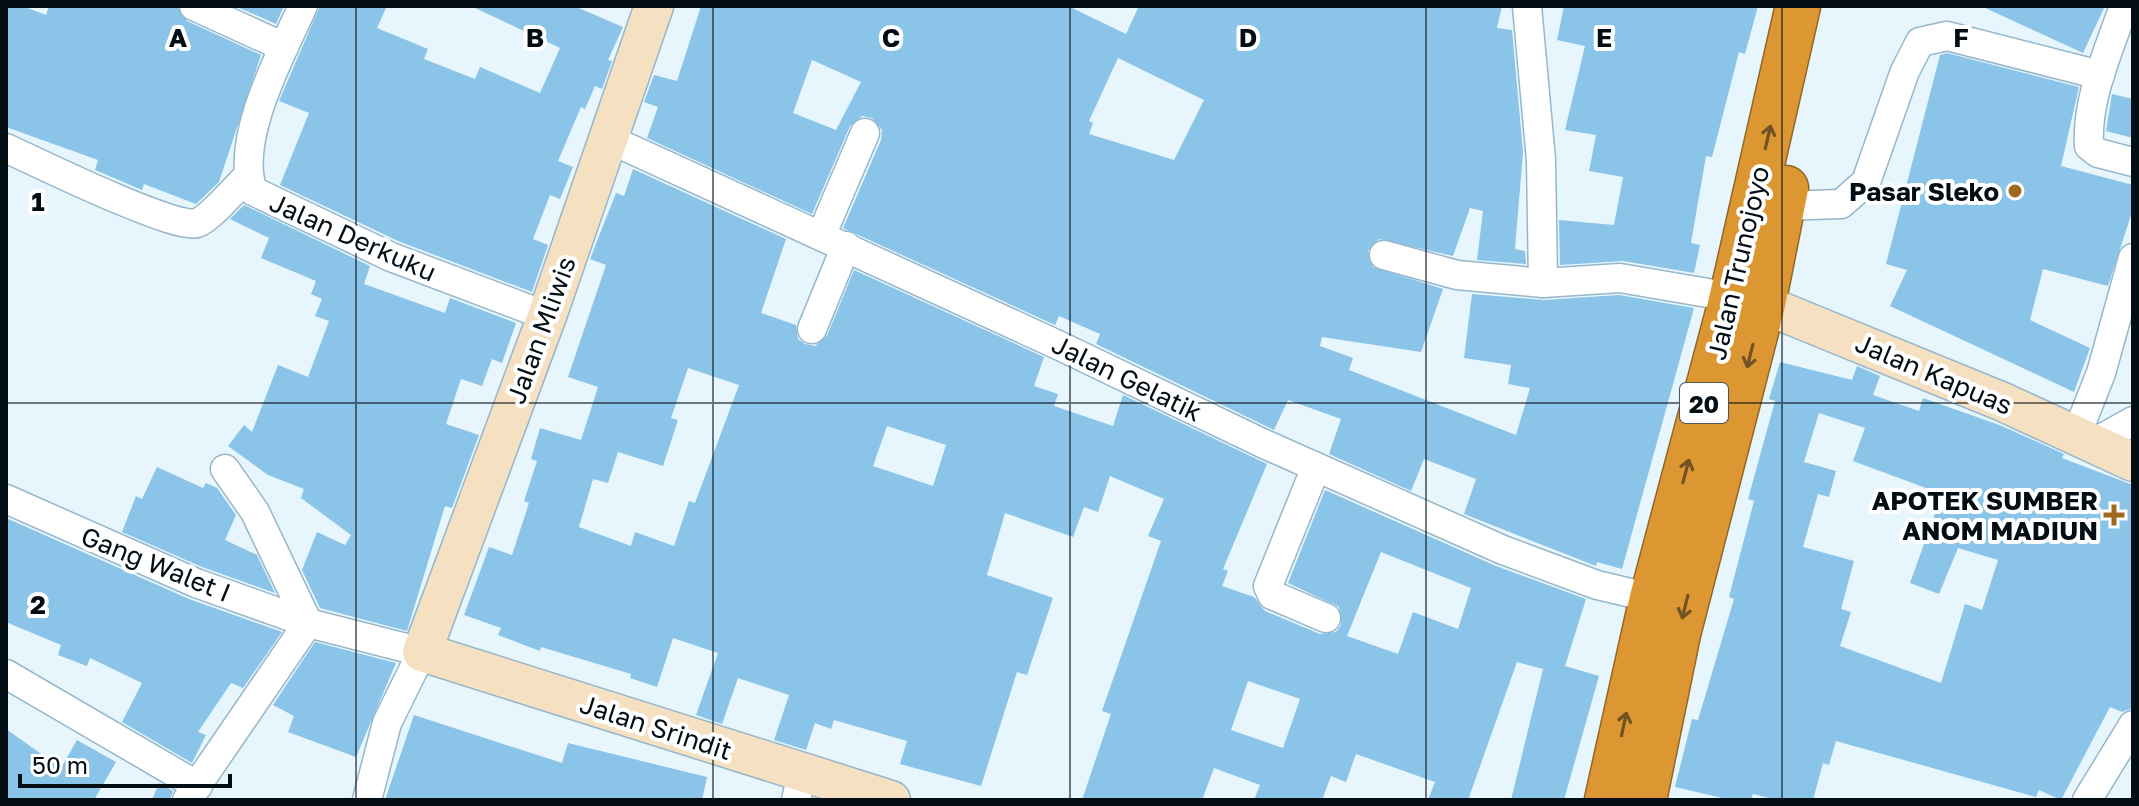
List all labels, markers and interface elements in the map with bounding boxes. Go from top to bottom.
text: A [169,22,188,53]
text: B [526,22,544,53]
text: C [882,22,900,53]
text: D [1239,22,1257,53]
text: E [1596,22,1612,53]
text: F [1953,22,1969,53]
one-way arrow [1761,125,1776,151]
street label: Jalan Trunojoyo [1701,163,1775,363]
place label: Pasar Sleko [1849,176,1999,207]
marker: Pasar Sleko [2006,182,2024,200]
text: 1 [31,186,45,217]
street label: Jalan Derkuku [265,186,441,288]
street label: Jalan Mliwis [500,252,582,408]
street label: Jalan Kapuas [1851,327,2017,421]
street label: Jalan Gelatik [1047,328,1207,428]
one-way arrow [1742,342,1757,368]
road number: 20 [1680,383,1728,423]
one-way arrow [1679,459,1694,485]
place label: APOTEK SUMBER ANOM MADIUN [1872,485,2098,546]
marker: APOTEK SUMBER ANOM MADIUN [2105,506,2123,524]
street label: Gang Walet I [77,520,235,608]
text: 2 [30,589,46,620]
one-way arrow [1676,594,1691,620]
street label: Jalan Srindit [576,688,736,766]
one-way arrow [1617,712,1632,737]
scale bar [20,738,230,788]
text: 50 m [32,750,88,779]

